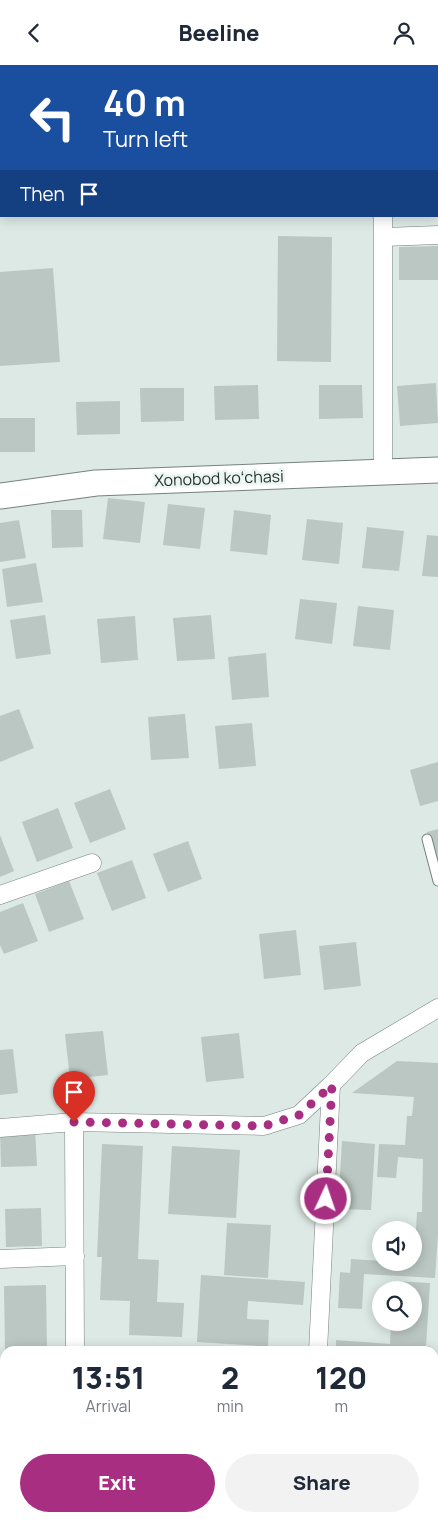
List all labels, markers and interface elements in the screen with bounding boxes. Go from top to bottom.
text: Beeline [179,18,259,48]
icon: back [20,19,48,47]
icon: person [390,19,418,47]
text: 40 m [103,79,186,127]
icon: left [20,85,85,150]
text: Turn left [103,124,188,154]
icon: arrive [75,180,103,208]
text: Then [20,181,65,207]
street label: Xonobod koʻchasi [154,465,284,491]
pin [53,1071,95,1122]
icon: arrive [60,1078,88,1106]
position arrow [299,1172,351,1224]
map controls [372,1221,422,1331]
button: sound [372,1221,422,1271]
button: search [372,1281,422,1331]
text: 13:51 [72,1357,145,1398]
text: 2 [221,1357,239,1398]
text: 120 [315,1357,367,1398]
text: Arrival [86,1395,131,1417]
text: min [217,1395,244,1417]
text: m [334,1395,348,1417]
button: Exit [20,1454,215,1512]
button: Share [225,1454,419,1512]

